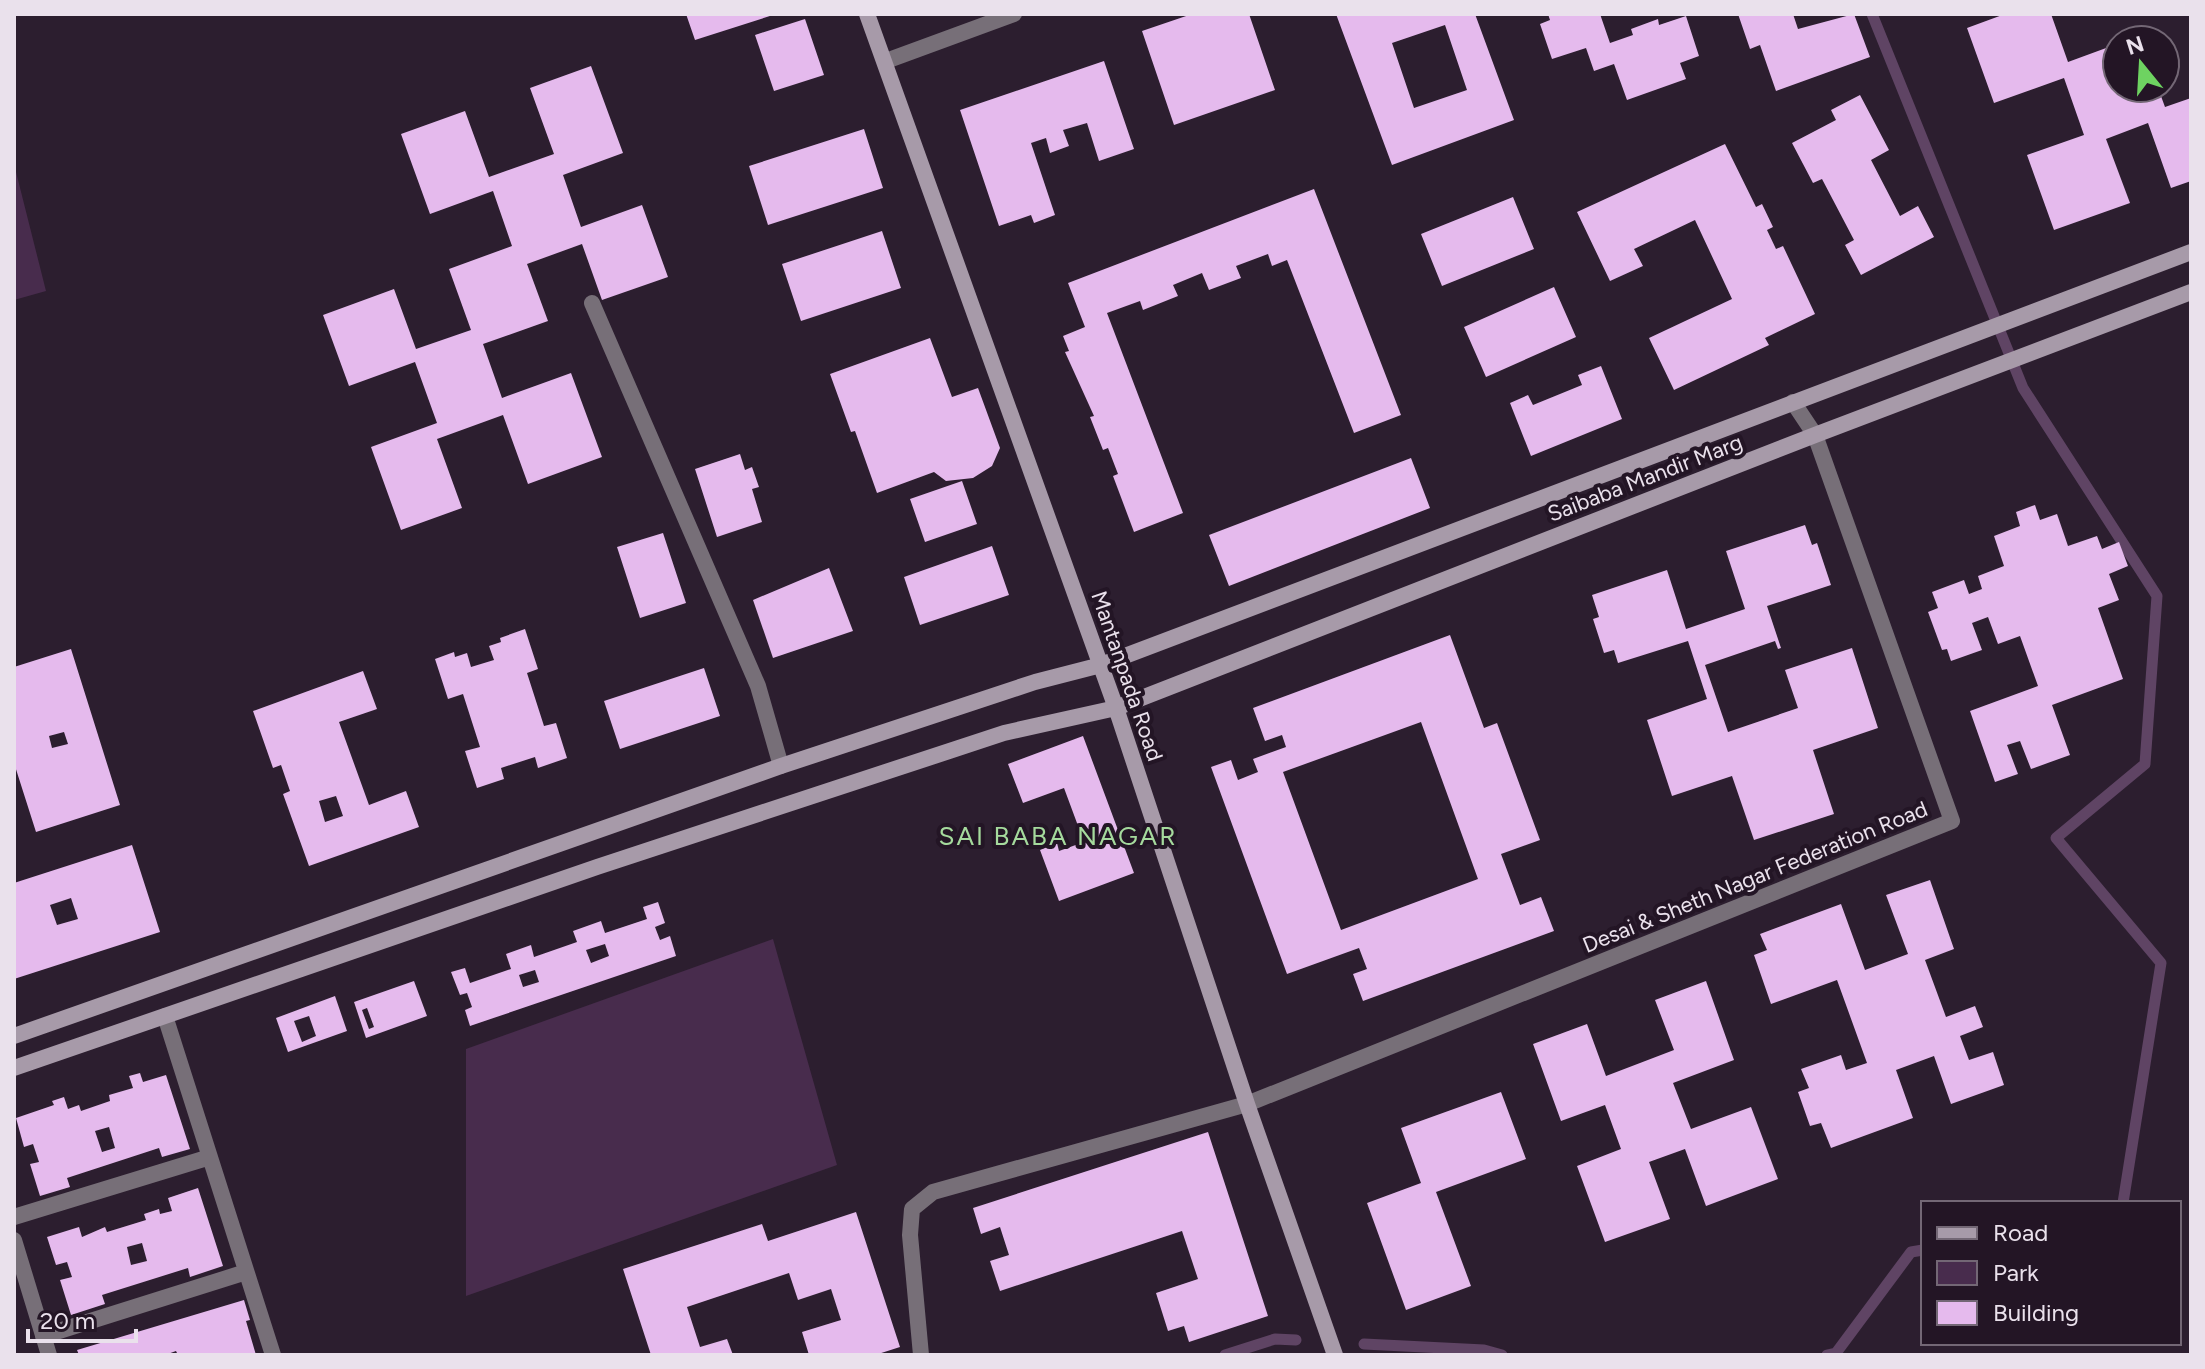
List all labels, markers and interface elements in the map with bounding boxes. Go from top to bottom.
north arrow [2101,24,2181,104]
text: N [2123,30,2147,61]
street label: Saibaba Mandir Marg [1544,428,1746,528]
street label: Mantanpada Road [1085,587,1169,765]
street label: Desai & Sheth Nagar Federation Road [1579,795,1931,959]
district label: SAI BABA NAGAR [939,820,1177,852]
legend [1921,1201,2181,1345]
text: Road [1993,1218,2048,1247]
text: Park [1993,1258,2039,1287]
scale bar [28,1293,136,1343]
text: Building [1993,1298,2079,1327]
text: 20 m [40,1306,95,1335]

